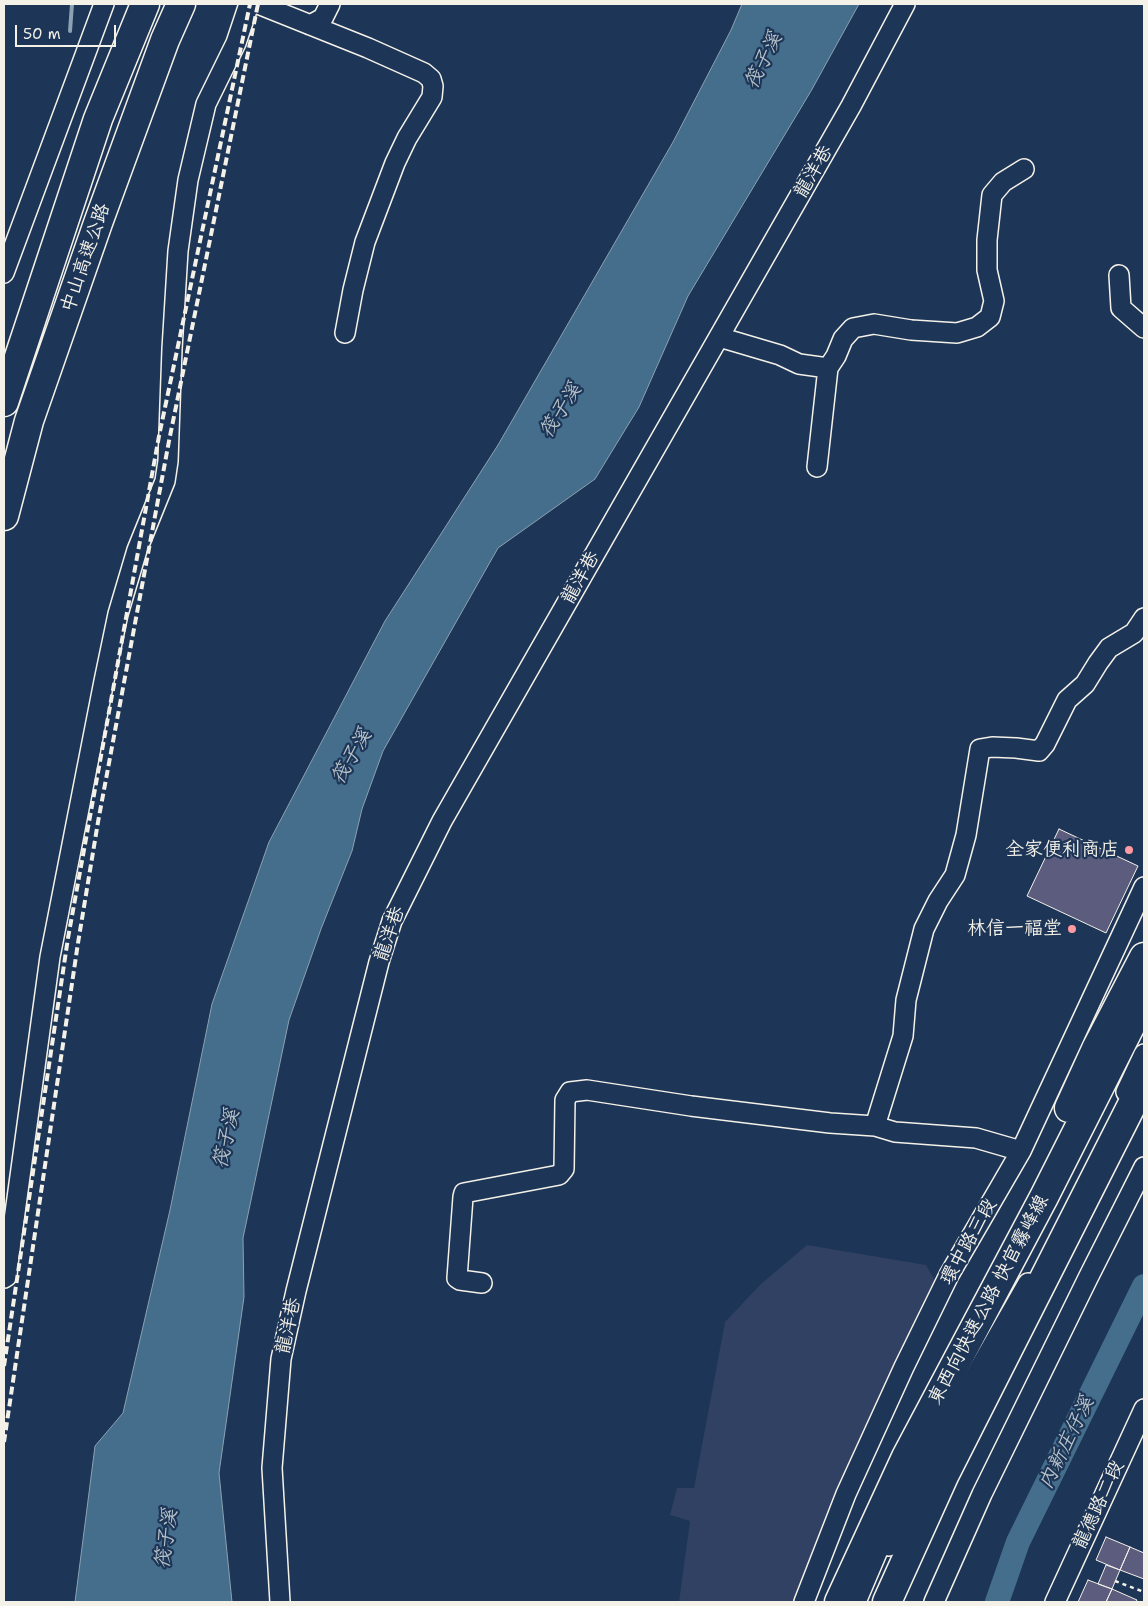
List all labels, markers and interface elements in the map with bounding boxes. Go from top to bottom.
scale bar [18,15,119,47]
text: 50 m [23,24,61,44]
water label: 筏子溪 [740,29,788,93]
street label: 龍洋巷 [790,142,838,202]
street label: 中山高速公路 [57,200,115,316]
water label: 筏子溪 [535,379,587,443]
street label: 龍洋巷 [557,548,605,608]
water label: 筏子溪 [327,725,377,789]
place label: 全家便利商店 [1005,839,1119,861]
marker: 全家便利商店 [1123,844,1135,856]
street label: 龍洋巷 [370,903,410,965]
place label: 林信一福堂 [967,918,1062,940]
marker: 林信一福堂 [1066,923,1078,935]
water label: 筏子溪 [209,1107,245,1171]
street label: 東西向快速公路 快官霧峰線 [924,1191,1054,1409]
street label: 環中路三段 [936,1195,1002,1289]
street label: 龍洋巷 [272,1296,306,1356]
water label: 內新庄仔溪 [1034,1393,1100,1493]
street label: 龍德路二段 [1069,1457,1129,1553]
water label: 筏子溪 [151,1508,183,1570]

